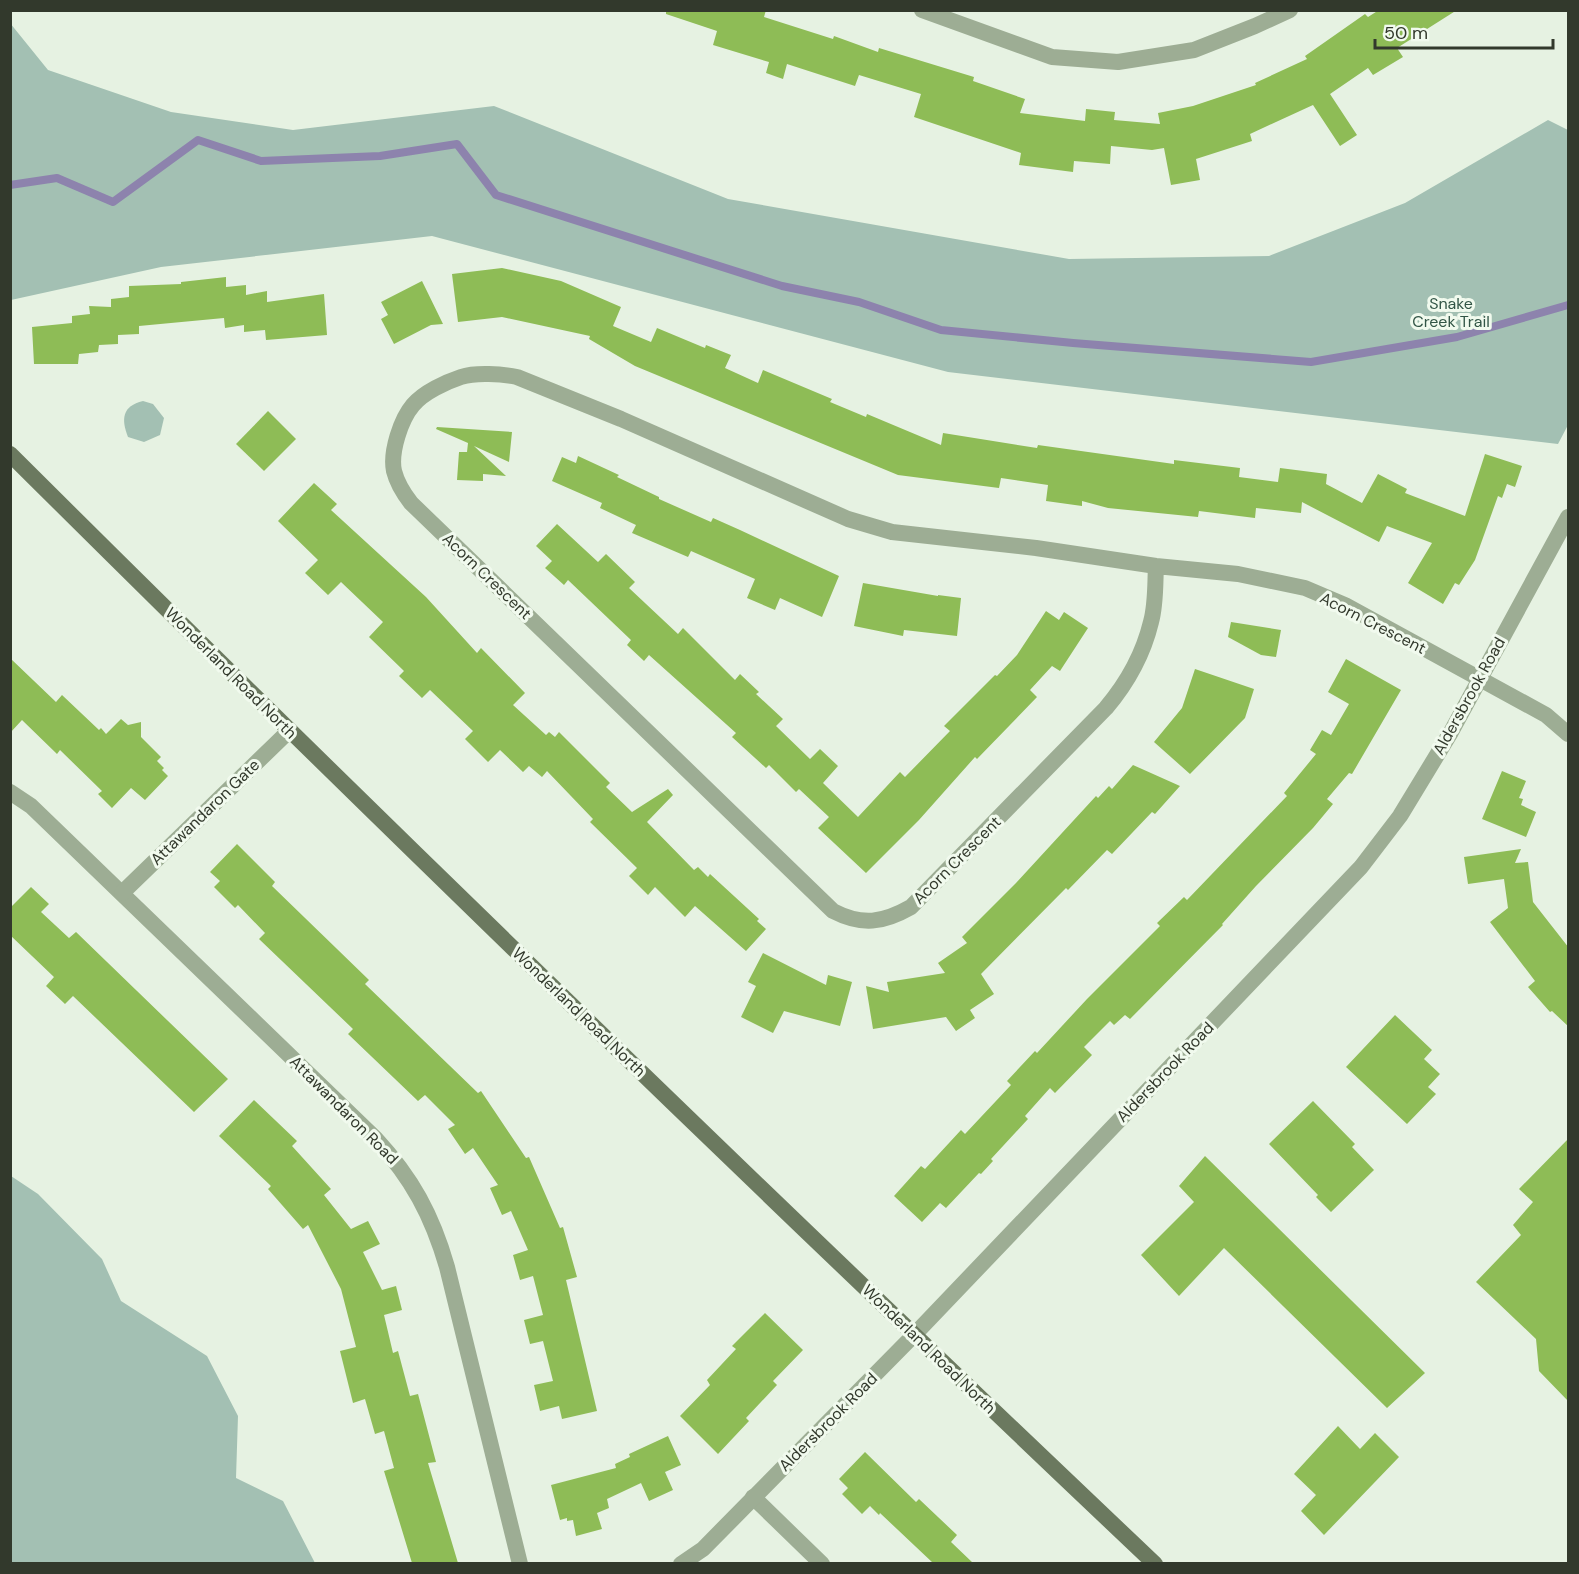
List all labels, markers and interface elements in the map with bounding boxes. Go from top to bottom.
scale bar [1375,12,1554,50]
text: 50 m [1384,21,1428,45]
park label: Snake Creek Trail [1412,293,1490,332]
street label: Acorn Crescent [438,528,536,624]
street label: Acorn Crescent [1317,587,1429,659]
street label: Wonderland Road North [161,603,301,743]
street label: Aldersbrook Road [1428,633,1510,759]
street label: Attawandaron Gate [146,754,264,870]
street label: Acorn Crescent [909,812,1005,908]
street label: Wonderland Road North [508,943,650,1081]
street label: Aldersbrook Road [1112,1017,1218,1127]
street label: Attawandaron Road [285,1051,403,1169]
street label: Wonderland Road North [858,1280,1000,1418]
street label: Aldersbrook Road [774,1368,882,1476]

